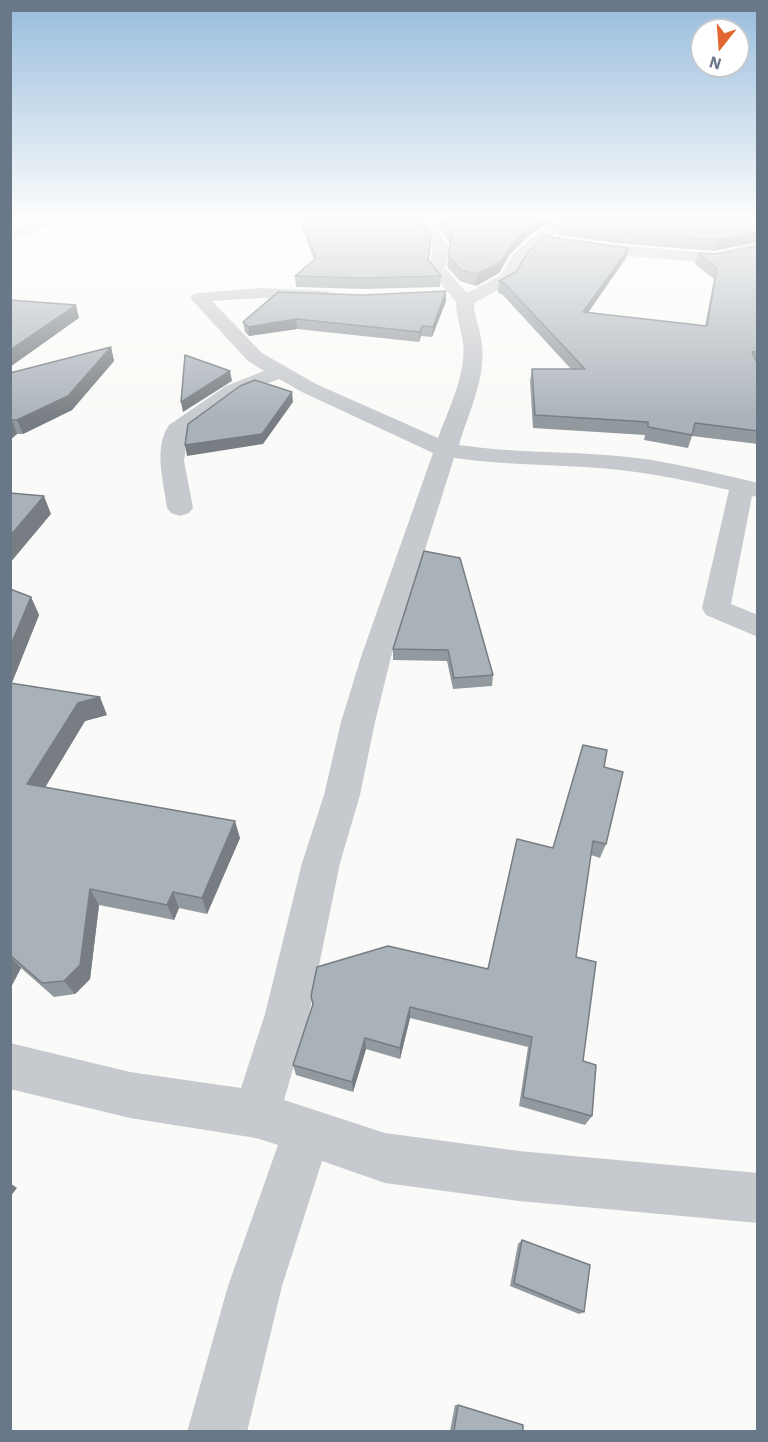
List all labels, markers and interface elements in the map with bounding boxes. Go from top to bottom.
north arrow [690,18,750,78]
text: N [707,52,724,75]

